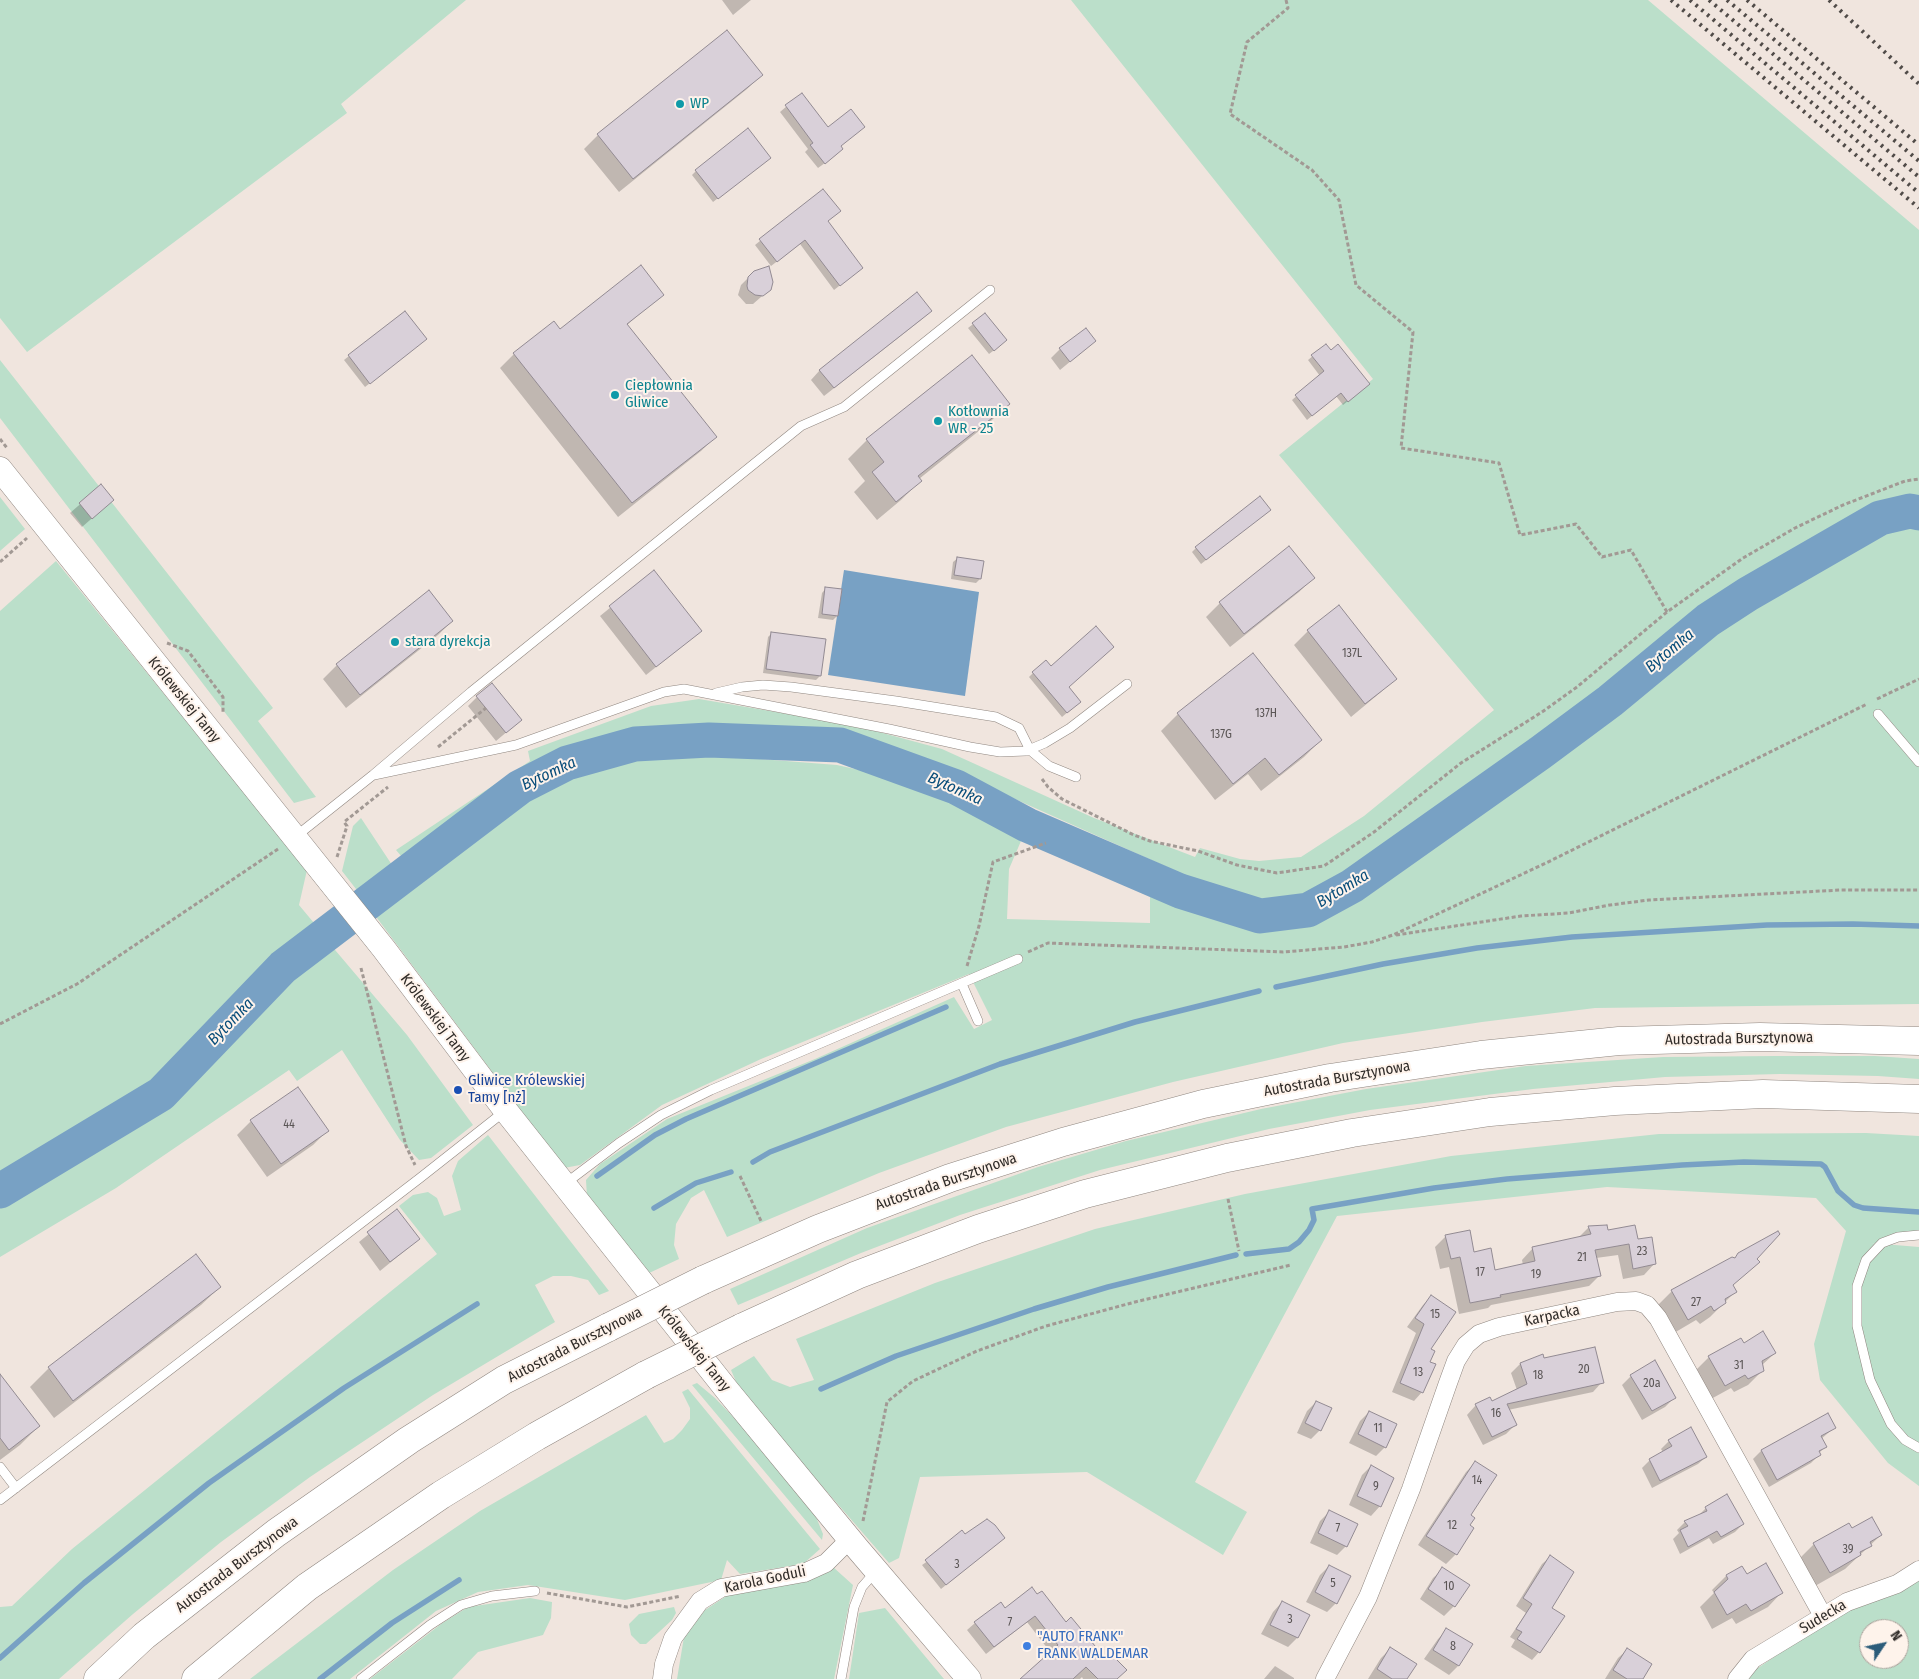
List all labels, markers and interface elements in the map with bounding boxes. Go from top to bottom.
place label: WP [690,95,709,113]
marker: WP [674,98,686,110]
place label: Ciepłownia Gliwice [625,377,693,412]
marker: Ciepłownia Gliwice [609,389,621,401]
place label: Kotłownia WR - 25 [948,403,1009,438]
marker: Kotłownia WR - 25 [932,415,944,427]
water label: Bytomka [1642,625,1698,677]
place label: stara dyrekcja [405,633,491,651]
marker: stara dyrekcja [389,636,401,648]
house number: 137L [1342,647,1362,661]
street label: Królewskiej Tamy [144,653,224,747]
house number: 137H [1255,707,1277,721]
house number: 137G [1210,728,1232,742]
water label: Bytomka [519,753,579,795]
water label: Bytomka [925,769,985,809]
water label: Bytomka [1313,866,1373,912]
street label: Królewskiej Tamy [396,971,474,1065]
water label: Bytomka [204,995,258,1049]
street label: Autostrada Bursztynowa [1665,1029,1813,1049]
street label: Autostrada Bursztynowa [1262,1057,1412,1101]
place label: Gliwice Królewskiej Tamy [nż] [468,1072,585,1107]
marker: Gliwice Królewskiej Tamy [nż] [452,1084,464,1096]
house number: 44 [283,1118,295,1132]
street label: Autostrada Bursztynowa [873,1149,1019,1215]
house number: 23 [1637,1245,1647,1259]
house number: 21 [1577,1251,1587,1265]
house number: 17 [1475,1266,1485,1280]
house number: 19 [1531,1268,1541,1282]
house number: 27 [1691,1296,1701,1310]
street label: Karpacka [1523,1301,1581,1331]
street label: Królewskiej Tamy [654,1302,734,1396]
street label: Autostrada Bursztynowa [505,1303,645,1387]
house number: 15 [1430,1308,1440,1322]
house number: 31 [1734,1359,1744,1373]
house number: 20 [1578,1363,1590,1377]
house number: 13 [1413,1366,1423,1380]
house number: 18 [1533,1369,1543,1383]
house number: 20a [1643,1377,1661,1391]
house number: 16 [1491,1407,1501,1421]
house number: 11 [1373,1422,1383,1436]
house number: 14 [1472,1474,1482,1488]
house number: 9 [1373,1480,1379,1494]
street label: Autostrada Bursztynowa [172,1513,302,1617]
house number: 12 [1447,1519,1457,1533]
house number: 7 [1336,1522,1340,1536]
house number: 39 [1842,1543,1854,1557]
house number: 3 [954,1558,960,1572]
street label: Karola Goduli [723,1563,807,1597]
house number: 5 [1330,1577,1336,1591]
house number: 10 [1444,1580,1454,1594]
street label: Sudecka [1796,1596,1850,1638]
house number: 3 [1287,1613,1293,1627]
house number: 7 [1008,1616,1012,1630]
north arrow [1859,1619,1909,1669]
place label: "AUTO FRANK" FRANK WALDEMAR [1037,1628,1148,1663]
text: N [1887,1628,1905,1644]
marker: "AUTO FRANK" FRANK WALDEMAR [1021,1640,1033,1652]
house number: 8 [1450,1640,1456,1654]

